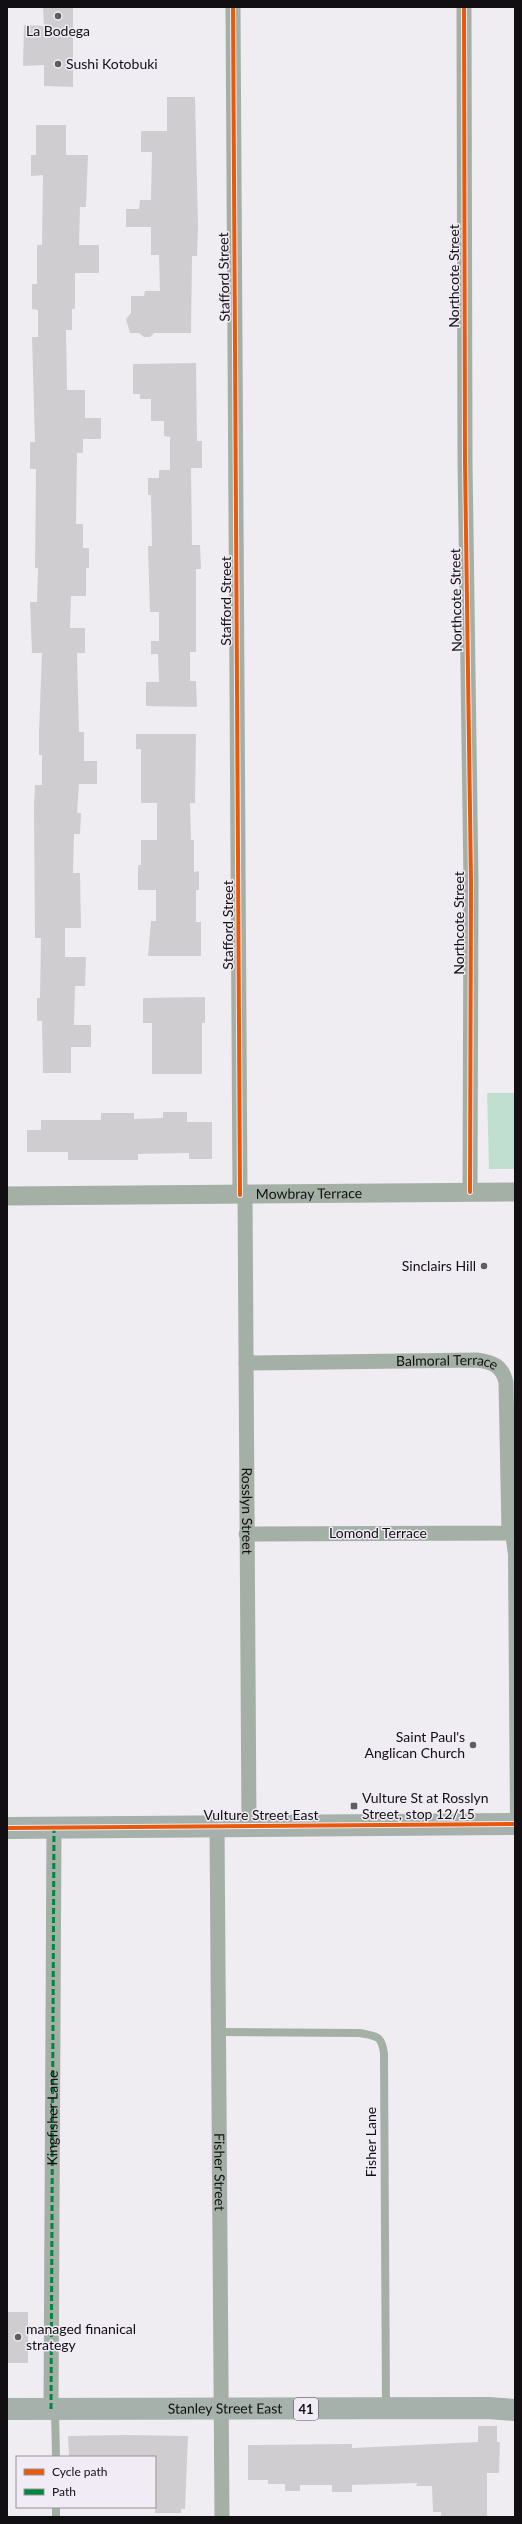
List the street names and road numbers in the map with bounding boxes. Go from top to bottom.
street label: Northcote Street [445,224,462,328]
street label: Stafford Street [214,232,233,322]
street label: Northcote Street [446,548,465,652]
street label: Stafford Street [217,556,234,646]
street label: Northcote Street [450,871,467,975]
street label: Stafford Street [219,880,236,970]
street label: Mowbray Terrace [256,1184,362,1202]
street label: Balmoral Terrace [396,1351,501,1373]
street label: Rosslyn Street [239,1467,256,1555]
street label: Lomond Terrace [329,1524,427,1541]
street label: Vulture Street East [204,1806,318,1823]
street label: Kingfisher Lane [43,2071,61,2165]
street label: Fisher Lane [362,2107,379,2177]
street label: Fisher Street [211,2133,229,2211]
road number: 41 [294,2398,318,2420]
street label: Stanley Street East [168,2399,282,2417]

